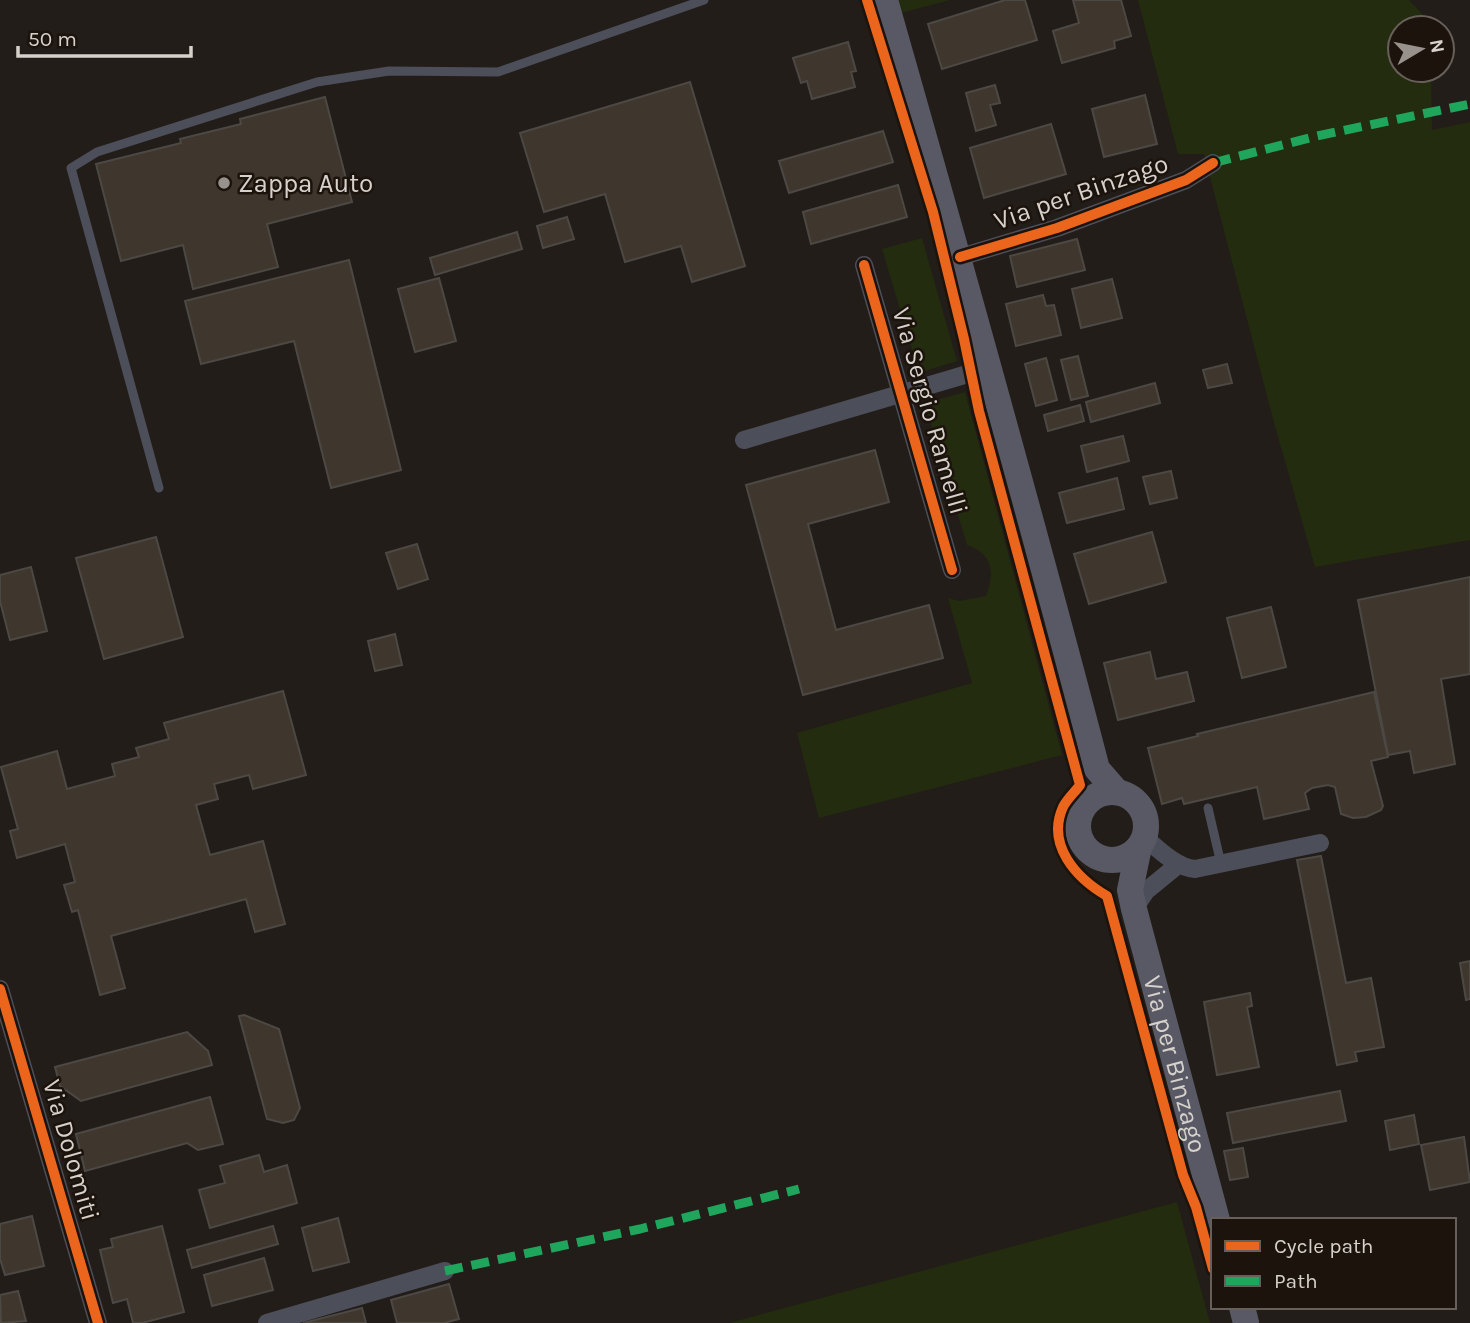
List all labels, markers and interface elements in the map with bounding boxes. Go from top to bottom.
scale bar [18,14,191,58]
north arrow [1386,14,1456,84]
text: 50 m [28,27,77,51]
text: N [1425,38,1449,55]
street label: Via per Binzago [990,148,1172,236]
place label: Zappa Auto [238,168,373,199]
marker: Zappa Auto [216,175,232,191]
street label: Via Sergio Ramelli [886,304,974,518]
street label: Via per Binzago [1137,972,1214,1156]
street label: Via Dolomiti [36,1076,106,1224]
legend [1211,1218,1456,1309]
text: Cycle path [1274,1234,1374,1258]
text: Path [1274,1269,1318,1293]

